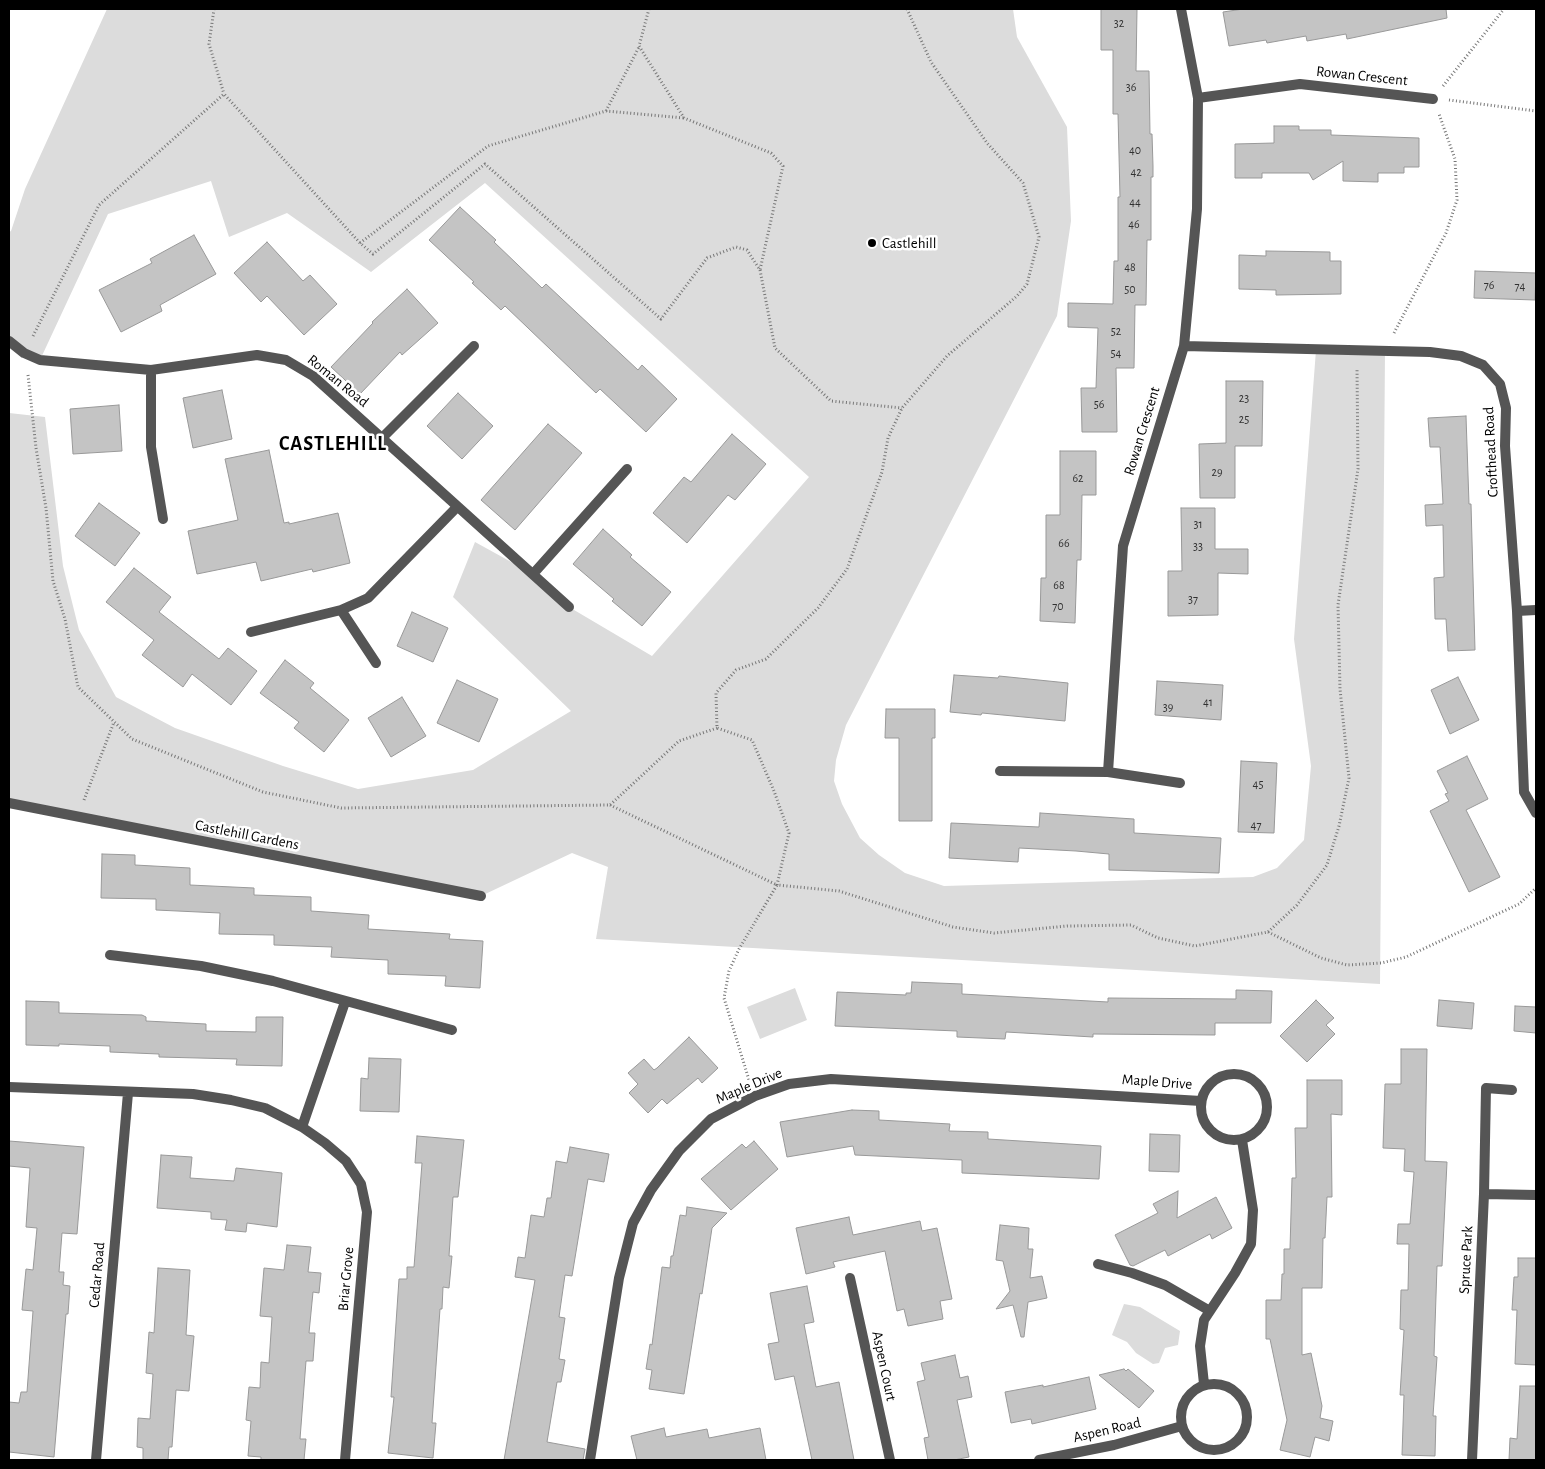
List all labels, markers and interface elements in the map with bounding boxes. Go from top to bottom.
house number: 32 [1114,16,1124,30]
street label: Rowan Crescent [1315,62,1409,90]
house number: 36 [1126,80,1136,94]
house number: 40 [1129,143,1141,157]
house number: 42 [1130,165,1142,179]
house number: 44 [1129,195,1141,209]
house number: 46 [1128,217,1140,231]
place label: Castlehill [882,234,937,252]
marker: Castlehill [866,237,878,249]
house number: 48 [1124,260,1136,274]
house number: 76 [1484,278,1494,292]
house number: 74 [1515,279,1525,293]
house number: 50 [1124,282,1136,296]
house number: 52 [1111,324,1121,338]
house number: 54 [1111,346,1121,360]
street label: Roman Road [304,351,372,411]
street label: Rowan Crescent [1120,384,1164,478]
house number: 23 [1239,391,1249,405]
house number: 56 [1094,397,1104,411]
street label: Crofthead Road [1480,406,1502,498]
house number: 25 [1239,412,1249,426]
district label: CASTLEHILL [278,432,388,456]
house number: 29 [1211,465,1223,479]
house number: 62 [1072,471,1084,485]
house number: 31 [1193,517,1203,531]
house number: 66 [1058,536,1070,550]
house number: 33 [1193,539,1203,553]
house number: 68 [1053,578,1065,592]
house number: 37 [1188,592,1198,606]
house number: 70 [1052,599,1064,613]
house number: 41 [1203,695,1213,709]
house number: 39 [1163,700,1173,714]
house number: 45 [1253,777,1263,791]
street label: Castlehill Gardens [194,816,300,854]
house number: 47 [1251,818,1261,832]
street label: Maple Drive [713,1064,785,1108]
street label: Maple Drive [1121,1071,1193,1093]
street label: Spruce Park [1455,1226,1477,1294]
street label: Cedar Road [85,1241,109,1309]
street label: Briar Grove [334,1246,358,1312]
street label: Aspen Court [868,1329,900,1403]
street label: Aspen Road [1071,1413,1143,1447]

